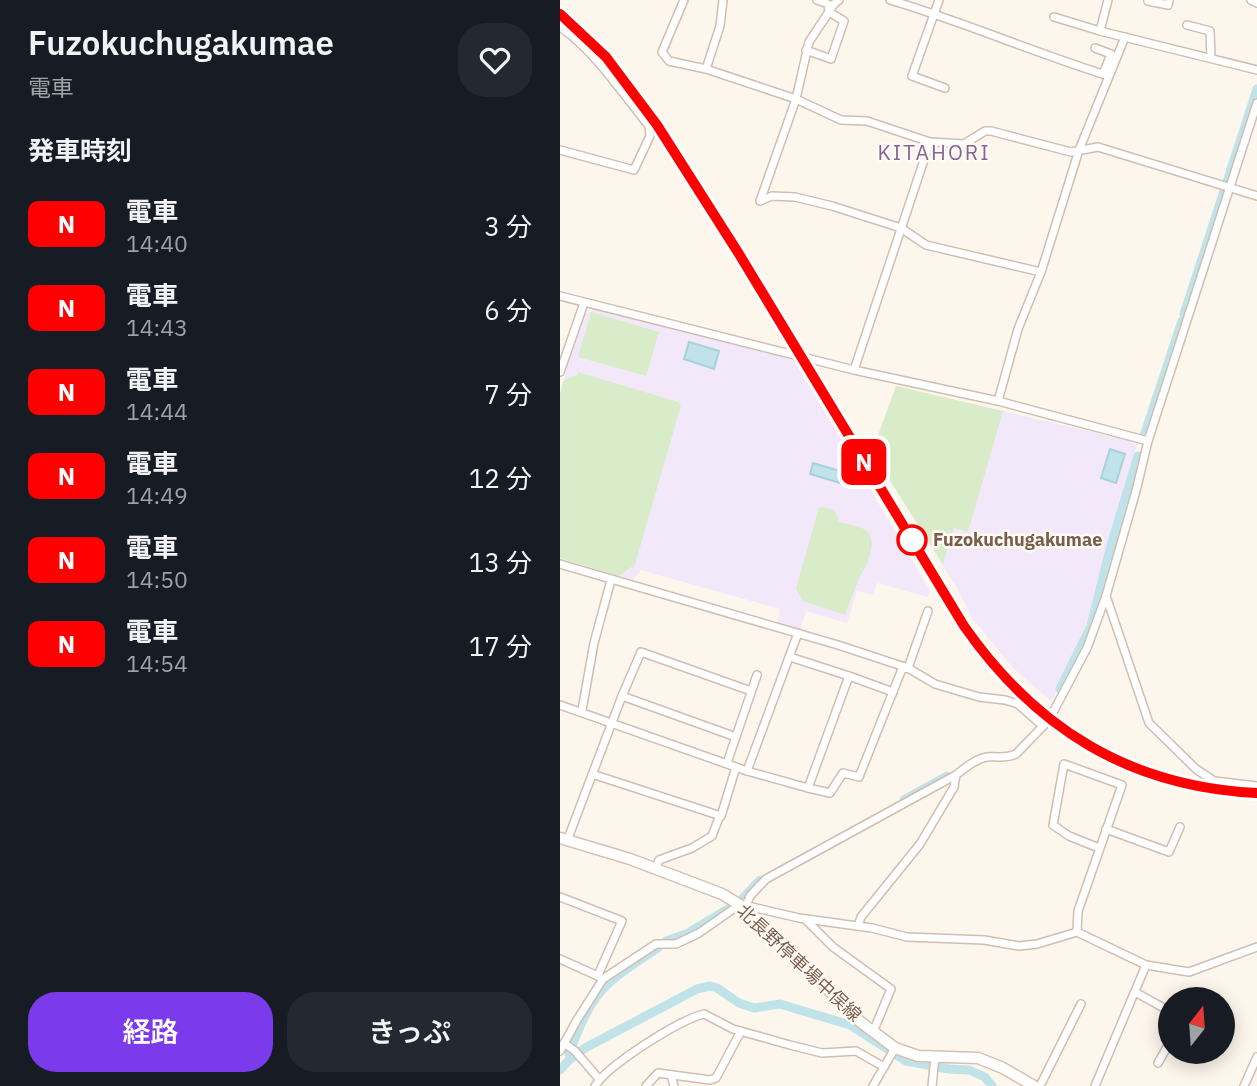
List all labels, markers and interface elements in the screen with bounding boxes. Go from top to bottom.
text: Fuzokuchugakumae [28,21,334,64]
button: heart [458,23,532,97]
text: 電車 [28,72,74,102]
text: 発車時刻 [28,133,132,167]
district label: KITAHORI [877,138,991,166]
text: 電車 [126,194,178,228]
text: N [58,208,75,240]
text: 3 分 [484,209,532,243]
text: 14:40 [126,228,188,258]
text: 電車 [126,278,178,312]
text: N [58,292,75,324]
text: 6 分 [484,293,532,327]
text: 14:43 [126,312,188,342]
text: 電車 [126,362,178,396]
text: N [58,376,75,408]
text: 7 分 [484,377,532,411]
text: 14:44 [126,396,188,426]
line badge: N [841,439,887,485]
text: 電車 [126,446,178,480]
text: N [855,446,873,478]
text: N [58,460,75,492]
text: 12 分 [469,461,532,495]
text: 14:49 [126,480,188,510]
marker: Fuzokuchugakumae [897,525,927,555]
place label: Fuzokuchugakumae [933,528,1102,551]
text: 電車 [126,530,178,564]
text: N [58,544,75,576]
text: 13 分 [469,545,532,579]
text: 14:50 [126,564,188,594]
text: 電車 [126,614,178,648]
text: N [58,628,75,660]
text: 17 分 [469,629,532,663]
text: 14:54 [126,648,188,678]
street label: 北長野停車場中俣線 [732,899,866,1026]
north arrow [1158,987,1236,1064]
map controls [1158,987,1235,1064]
button: 経路 [28,992,273,1072]
button: きっぷ [287,992,532,1072]

